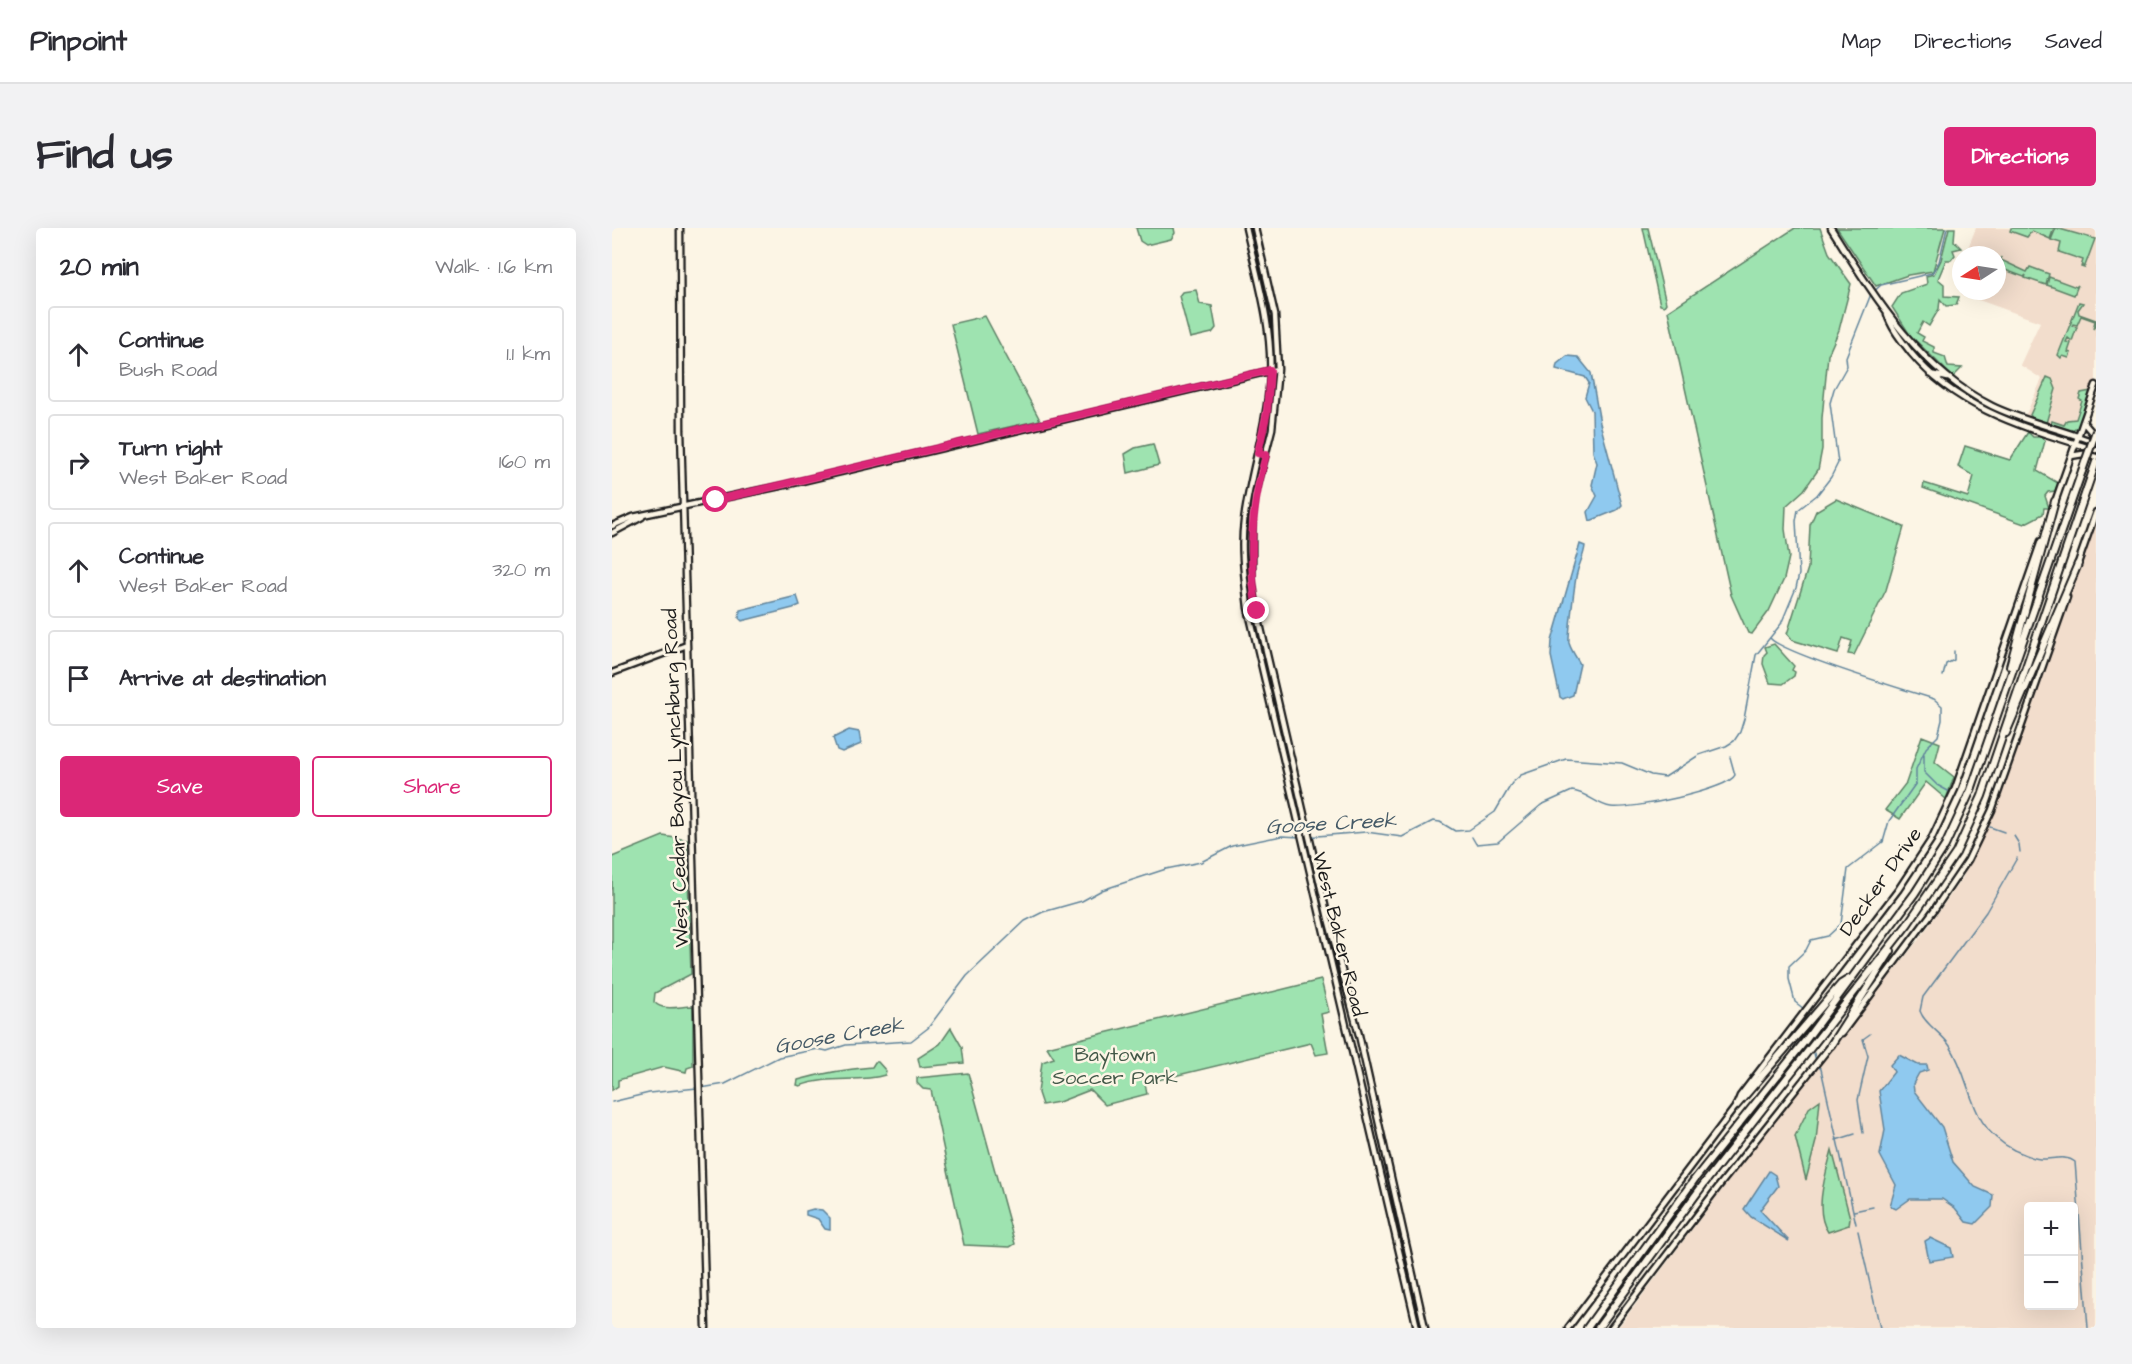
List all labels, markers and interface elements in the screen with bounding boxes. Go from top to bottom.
text: Pinpoint [30,22,127,61]
text: Map [1841,27,1881,56]
text: Directions [1914,27,2012,56]
text: Saved [2045,27,2102,56]
text: Find us [36,127,173,185]
button: Directions [1944,127,2096,186]
north arrow [1952,246,2006,300]
text: 20 min [60,249,139,285]
text: Walk · 1.6 km [435,253,552,281]
text: Continue [119,325,204,356]
icon: ahead [62,338,95,371]
text: 1.1 km [506,340,550,368]
text: Bush Road [119,356,217,384]
text: Turn right [119,433,222,464]
icon: right [62,446,95,479]
text: 160 m [499,448,550,476]
text: West Baker Road [119,464,287,492]
route start [702,486,728,512]
text: Continue [119,541,204,572]
icon: ahead [62,554,95,587]
text: 320 m [492,556,550,584]
text: West Baker Road [119,572,287,600]
route end [1243,597,1269,623]
street label: West Cedar Bayou Lynchburg Road [656,608,697,948]
icon: arrive [62,662,95,695]
text: Arrive at destination [119,663,326,694]
button: Save [60,756,300,817]
button: Share [312,756,552,817]
water label: Goose Creek [1265,806,1398,841]
street label: Decker Drive [1833,821,1929,942]
street label: West Baker Road [1305,849,1373,1019]
water label: Goose Creek [772,1010,907,1061]
park label: Baytown Soccer Park [1052,1041,1178,1092]
map controls [2024,1202,2078,1310]
button: + [2024,1202,2078,1256]
button: − [2024,1256,2078,1310]

